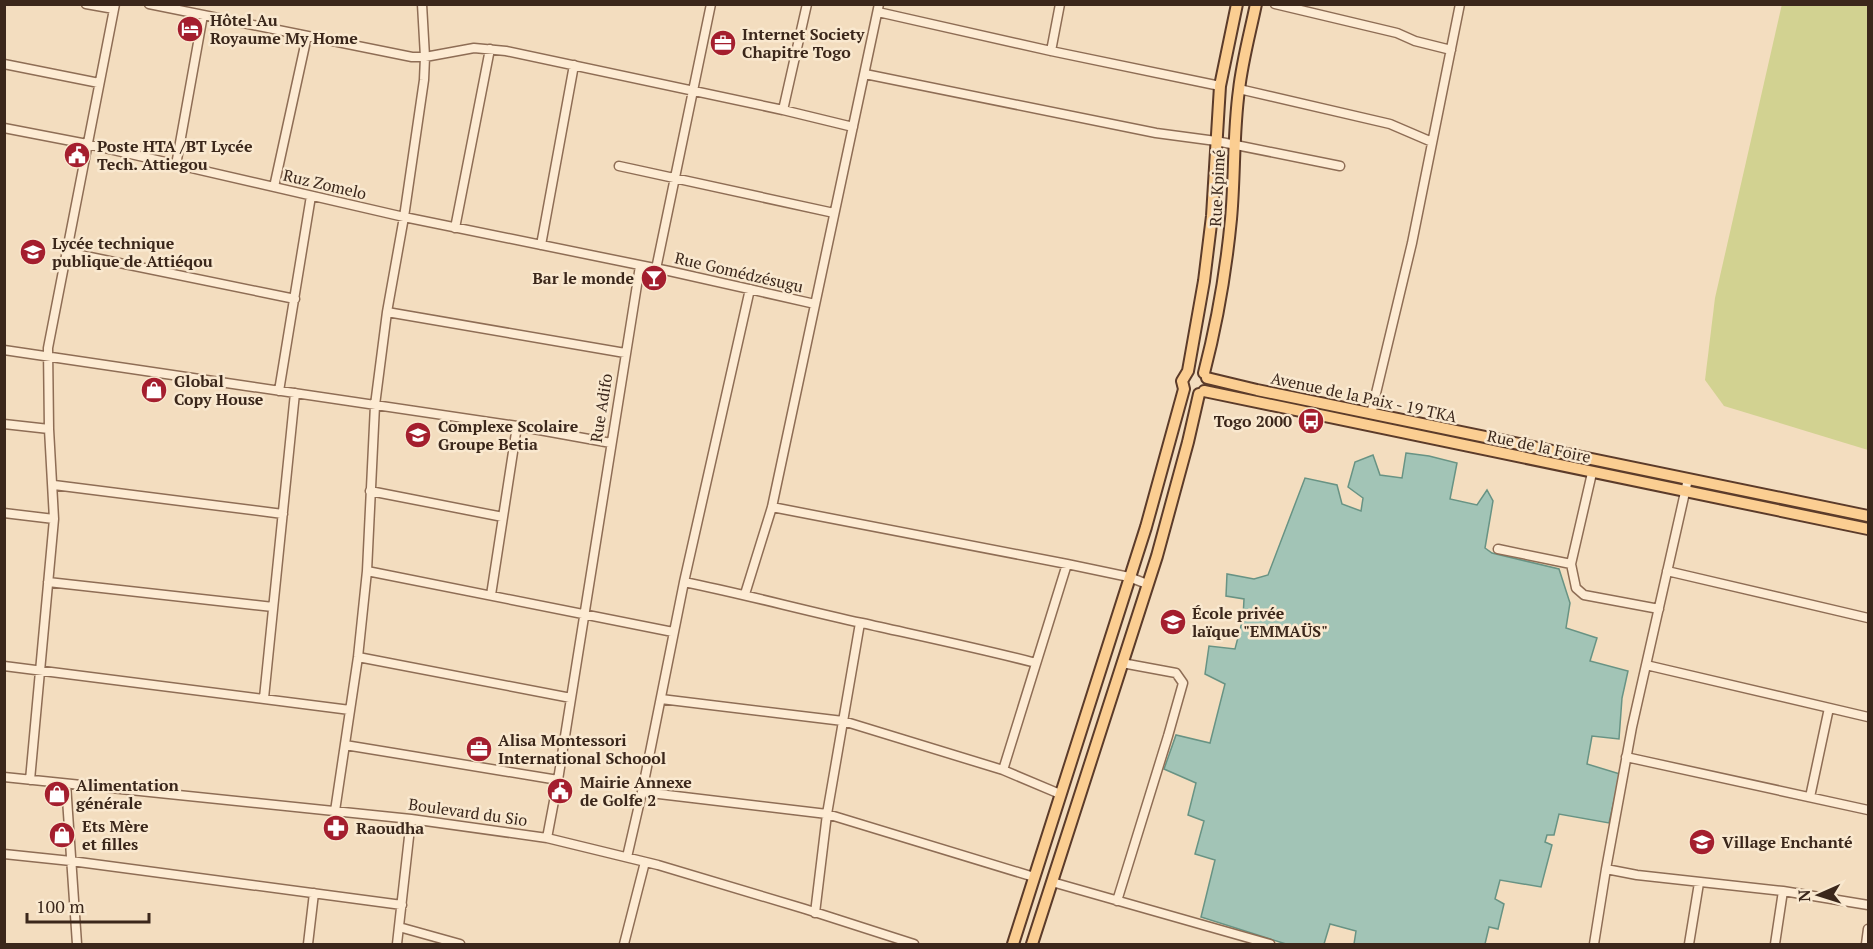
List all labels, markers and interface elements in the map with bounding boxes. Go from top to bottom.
place label: Hôtel Au Royaume My Home [210,9,358,49]
hotel icon: Hôtel Au Royaume My Home [175,14,205,44]
place label: Internet Society Chapitre Togo [742,23,865,63]
office icon: Internet Society Chapitre Togo [708,28,738,58]
place label: Poste HTA /BT Lycée Tech. Attiegou [97,135,253,175]
public building icon: Poste HTA /BT Lycée Tech. Attiegou [62,140,92,170]
street label: Rue Kpimé [1204,149,1230,227]
street label: Ruz Zomelo [281,164,369,204]
place label: Lycée technique publique de Attiéqou [52,232,213,272]
school or university icon: Lycée technique publique de Attiéqou [18,237,48,267]
street label: Rue Gomédzésugu [673,247,805,297]
bar icon: Bar le monde [639,263,669,293]
place label: Bar le monde [532,267,634,289]
street label: Avenue de la Paix - 19 TKA [1269,367,1459,427]
place label: Global Copy House [174,370,264,410]
street label: Rue Adifo [585,372,617,444]
shop icon: Global Copy House [139,375,169,405]
bus stop icon: Togo 2000 [1296,406,1326,436]
place label: Togo 2000 [1214,410,1292,432]
place label: Complexe Scolaire Groupe Betia [438,415,579,455]
school or university icon: Complexe Scolaire Groupe Betia [403,420,433,450]
street label: Rue de la Foire [1485,424,1593,468]
place label: École privée laïque "EMMAÜS" [1192,602,1328,642]
school or university icon: École privée laïque "EMMAÜS" [1158,607,1188,637]
place label: Alisa Montessori International Schoool [498,729,666,769]
office icon: Alisa Montessori International Schoool [464,734,494,764]
place label: Mairie Annexe de Golfe 2 [580,771,692,811]
place label: Alimentation générale [76,774,179,814]
public building icon: Mairie Annexe de Golfe 2 [545,776,575,806]
shop icon: Alimentation générale [42,779,72,809]
street label: Boulevard du Sio [407,793,529,831]
pharmacy icon: Raoudha [321,813,351,843]
place label: Ets Mère et filles [82,815,149,855]
place label: Raoudha [356,817,424,839]
shop icon: Ets Mère et filles [47,820,77,850]
school or university icon: Village Enchanté [1687,827,1717,857]
place label: Village Enchanté [1722,831,1853,853]
north arrow [1789,865,1849,925]
scale bar [27,886,148,924]
text: N [1793,889,1815,902]
text: 100 m [36,894,85,918]

